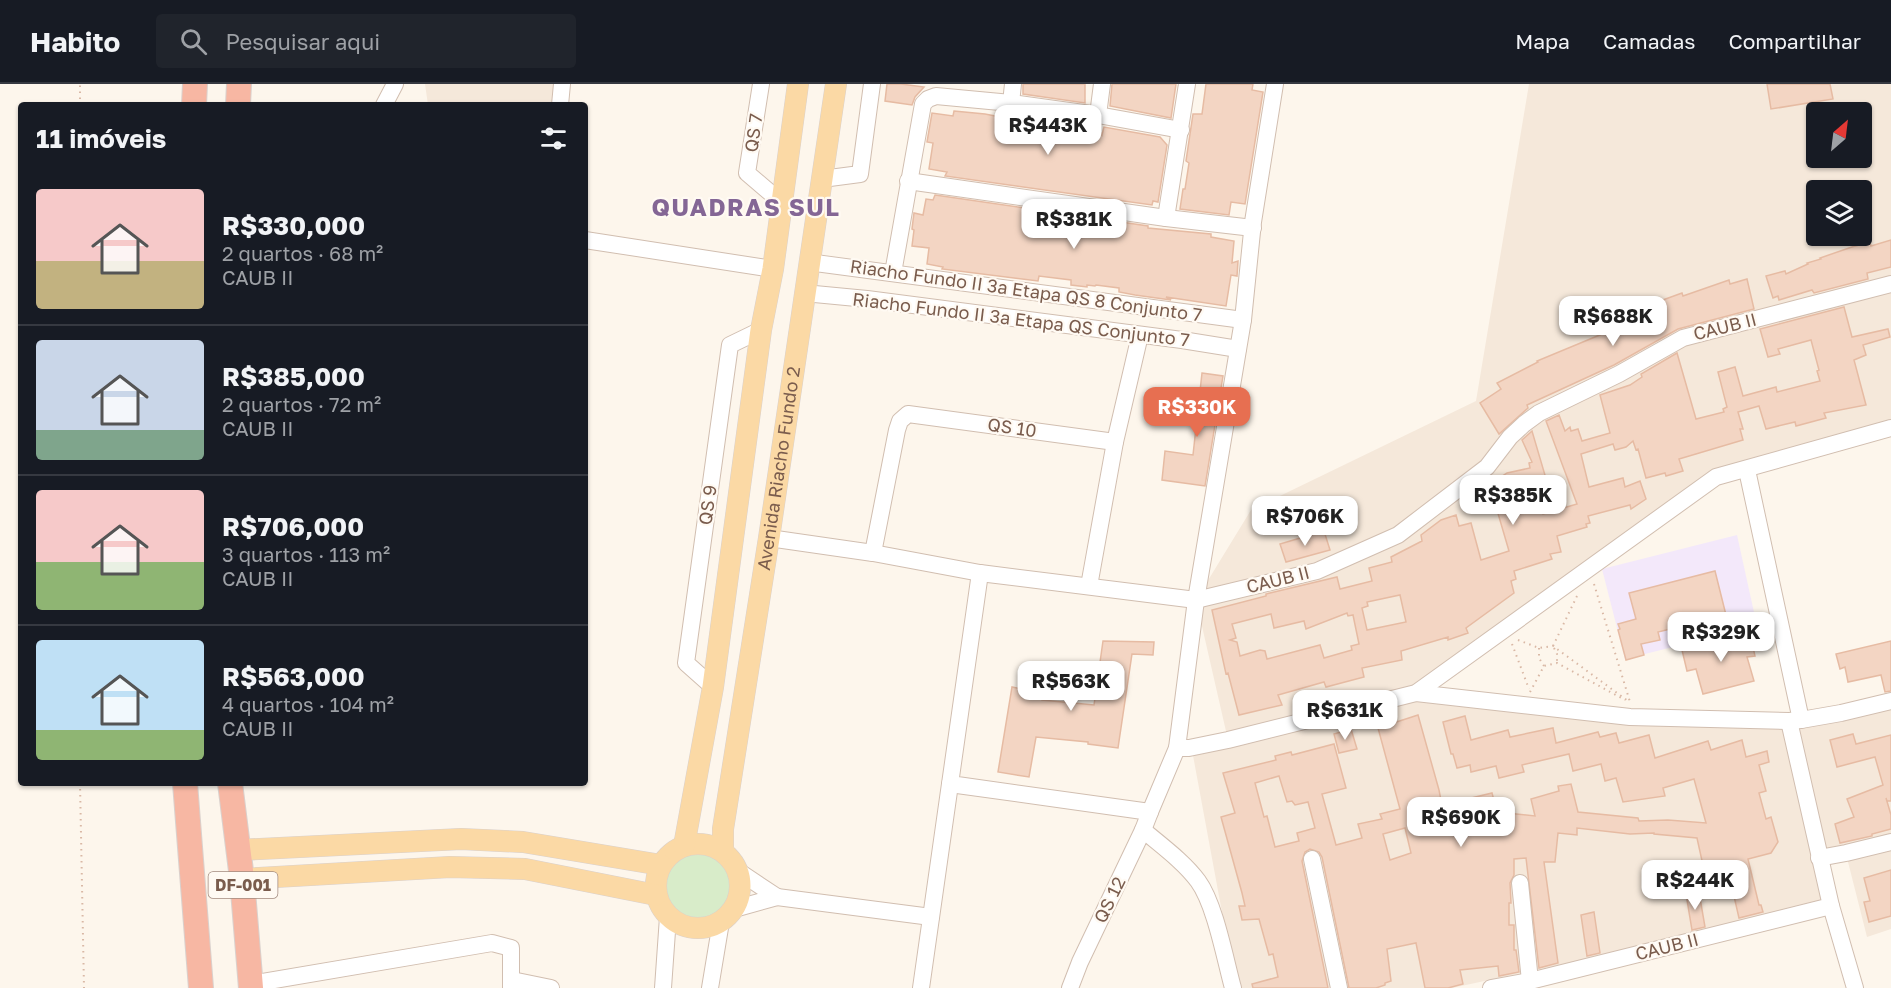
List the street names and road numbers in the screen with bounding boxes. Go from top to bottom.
street label: QS 7 [739,112,767,154]
street label: Riacho Fundo II 3ª Etapa QS 8 Conjunto 7 [849,254,1204,326]
street label: Riacho Fundo II 3ª Etapa QS Conjunto 7 [851,287,1191,351]
street label: CAUB II [1691,308,1759,344]
street label: Avenida Riacho Fundo 2 [752,365,804,572]
street label: QS 10 [986,413,1038,441]
street label: QS 9 [693,483,721,526]
street label: CAUB II [1244,561,1312,597]
road number: DF-001 [208,872,278,898]
street label: QS 12 [1089,873,1130,926]
street label: CAUB II [1633,928,1701,964]

